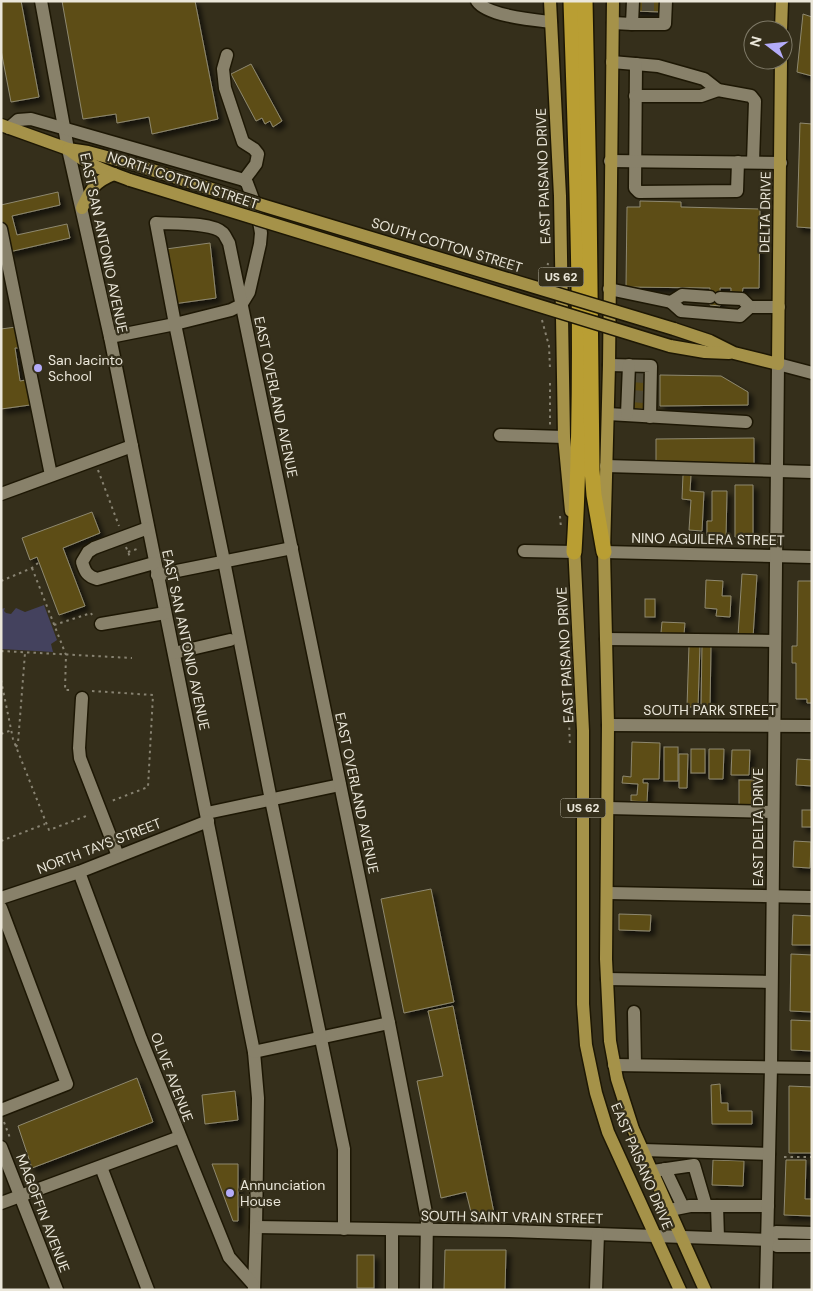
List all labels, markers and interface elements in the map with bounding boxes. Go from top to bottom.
north arrow [743,20,793,70]
text: N [745,34,766,49]
street label: EAST PAISANO DRIVE [532,108,554,244]
street label: NORTH COTTON STREET [105,147,261,213]
street label: EAST SAN ANTONIO AVENUE [76,151,132,335]
street label: DELTA DRIVE [755,171,775,253]
street label: SOUTH COTTON STREET [369,213,525,277]
road number: US 62 [538,268,584,286]
street label: EAST OVERLAND AVENUE [250,315,302,479]
place label: San Jacinto School [48,351,123,385]
marker: San Jacinto School [32,362,44,374]
street label: NINO AGUILERA STREET [631,529,785,549]
street label: EAST SAN ANTONIO AVENUE [158,548,214,732]
street label: EAST PAISANO DRIVE [552,586,578,724]
street label: SOUTH PARK STREET [643,701,777,719]
street label: EAST OVERLAND AVENUE [331,711,383,875]
street label: EAST DELTA DRIVE [749,768,767,886]
road number: US 62 [560,798,606,818]
street label: NORTH TAYS STREET [34,814,164,878]
street label: OLIVE AVENUE [147,1030,197,1124]
street label: EAST PAISANO DRIVE [607,1100,677,1232]
street label: MAGOFFIN AVENUE [12,1151,74,1275]
place label: Annunciation House [240,1176,325,1210]
marker: Annunciation House [224,1187,236,1199]
street label: SOUTH SAINT VRAIN STREET [421,1206,604,1228]

